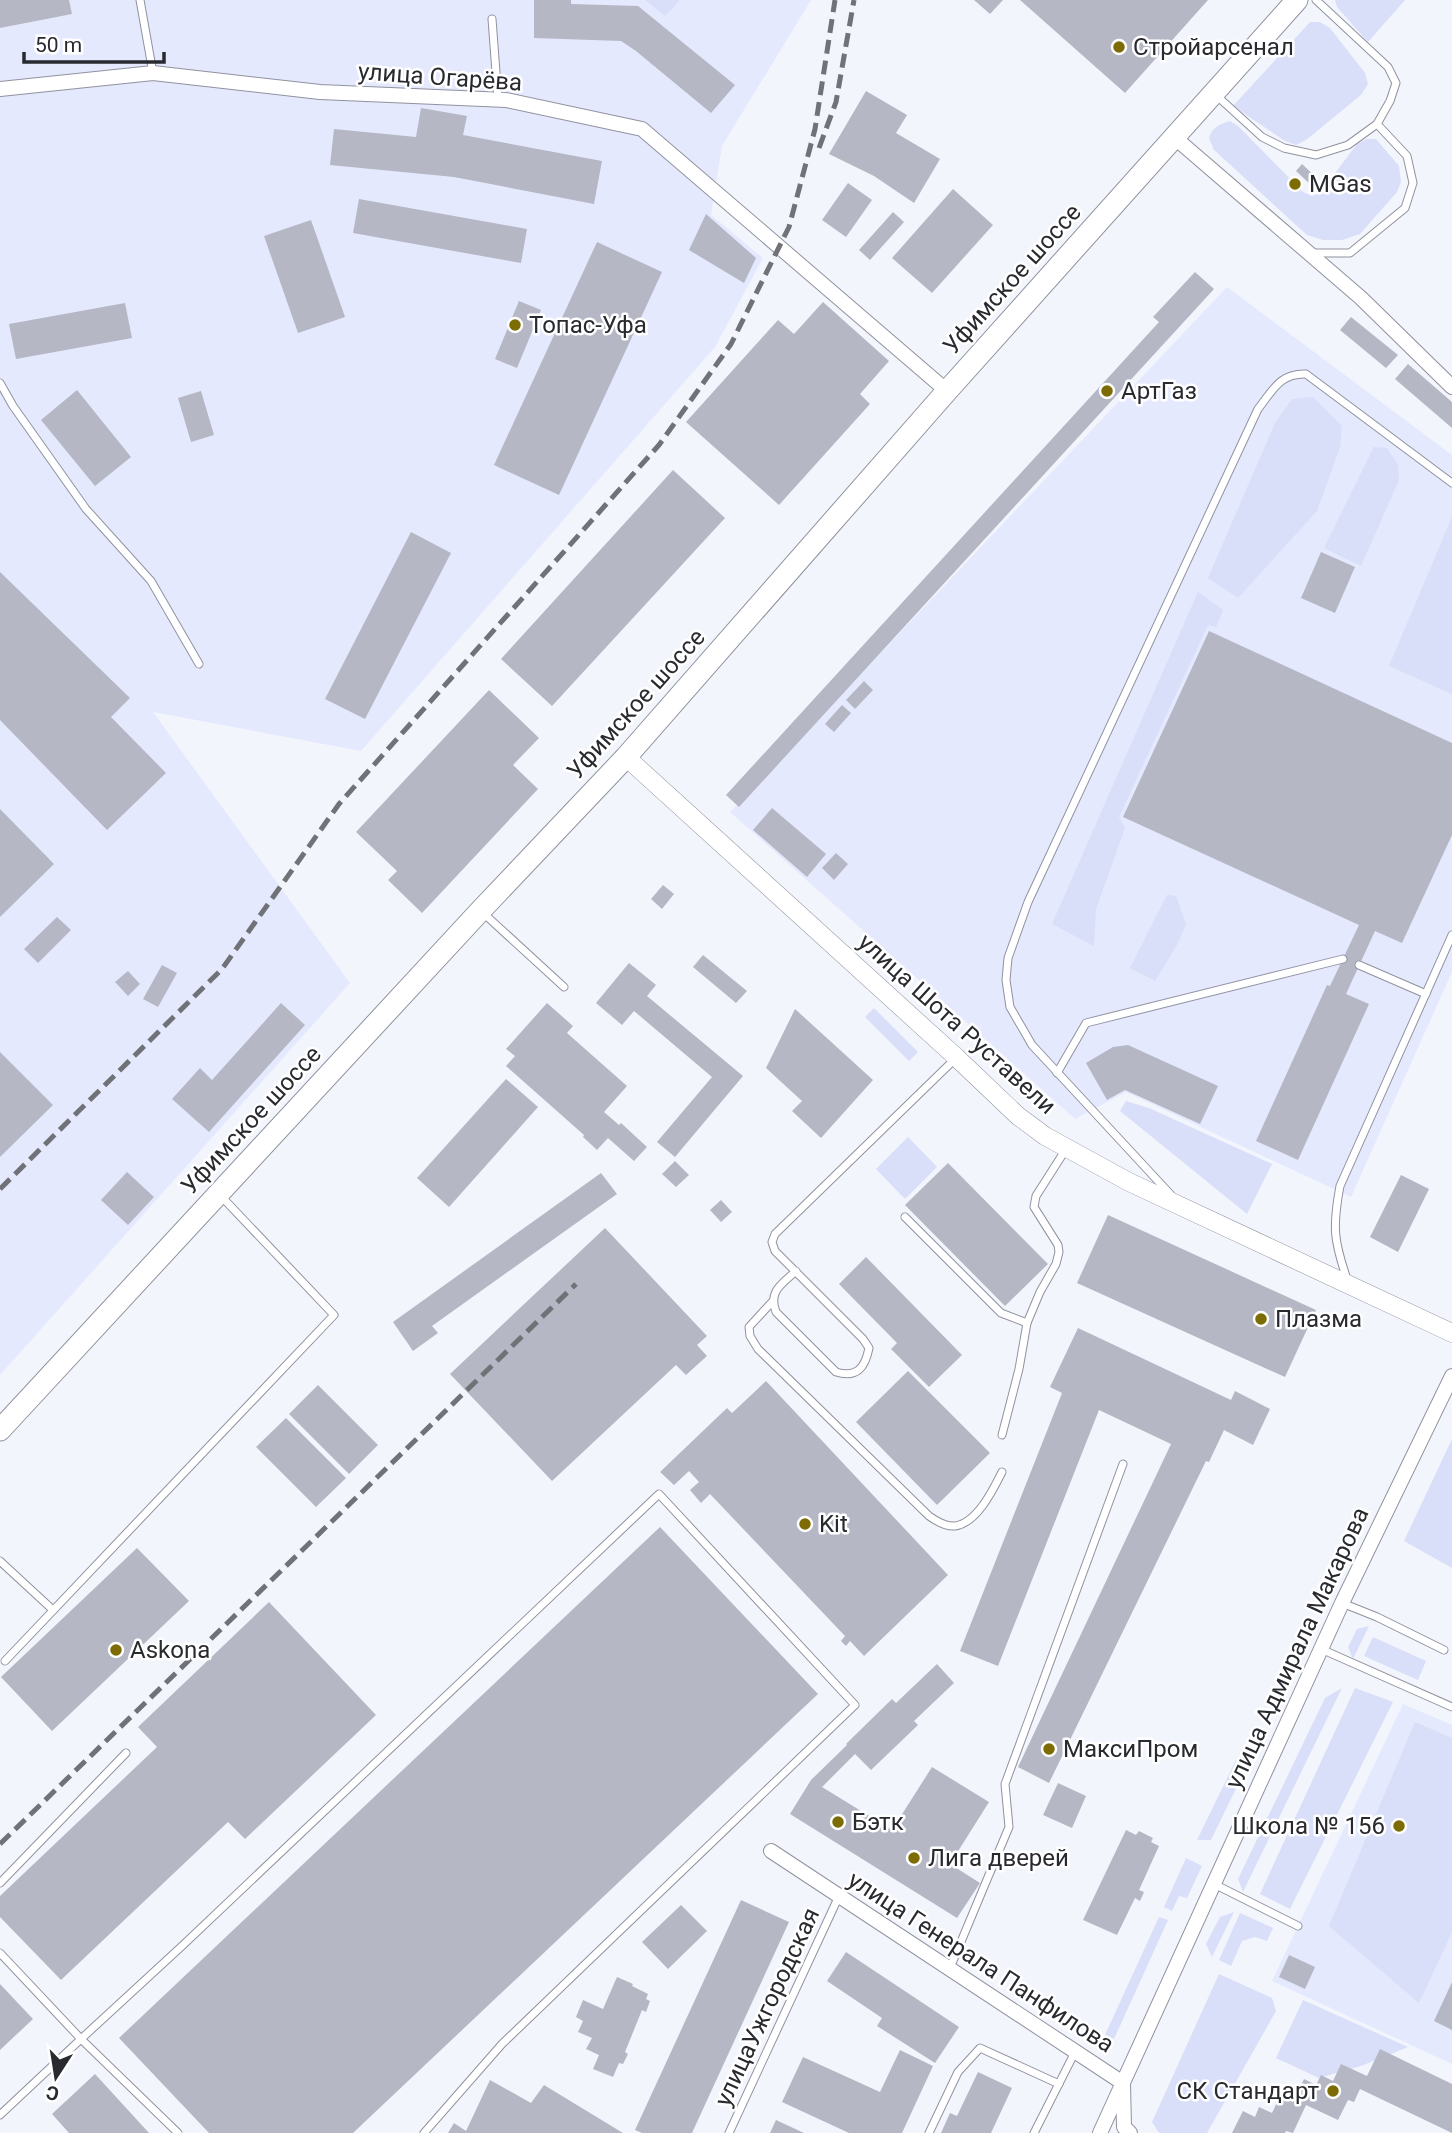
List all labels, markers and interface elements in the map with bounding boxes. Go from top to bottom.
scale bar [24,21,164,65]
text: 50 m [35,33,82,57]
place label: Стройарсенал [1133,33,1294,61]
marker: Стройарсенал [1111,39,1127,55]
street label: улица Огарёва [357,57,523,97]
place label: MGas [1309,170,1372,198]
marker: MGas [1287,176,1303,192]
street label: Уфимское шоссе [937,198,1087,360]
place label: Топас-Уфа [529,311,647,339]
marker: Топас-Уфа [507,317,523,333]
place label: АртГаз [1121,377,1197,405]
marker: АртГаз [1099,383,1115,399]
street label: Уфимское шоссе [561,623,711,785]
street label: улица Шота Руставели [853,928,1061,1120]
street label: Уфимское шоссе [175,1040,327,1200]
place label: Плазма [1275,1305,1362,1333]
marker: Плазма [1253,1311,1269,1327]
street label: улица Адмирала Макарова [1219,1503,1375,1793]
place label: Kit [819,1510,848,1538]
marker: Kit [797,1516,813,1532]
place label: Askona [130,1636,210,1664]
marker: Askona [108,1642,124,1658]
place label: МаксиПром [1063,1735,1198,1763]
marker: МаксиПром [1041,1741,1057,1757]
place label: Бэтк [852,1808,904,1836]
place label: Школа № 156 [1232,1812,1385,1840]
marker: Бэтк [830,1814,846,1830]
marker: Школа № 156 [1391,1818,1407,1834]
place label: Лига дверей [928,1844,1069,1872]
marker: Лига дверей [906,1850,922,1866]
street label: улица Генерала Панфилова [843,1865,1119,2059]
street label: улицаУжгородская [709,1903,825,2111]
north arrow [21,2042,91,2112]
place label: СК Стандарт [1177,2077,1319,2105]
text: С [44,2081,61,2106]
marker: СК Стандарт [1325,2083,1341,2099]

